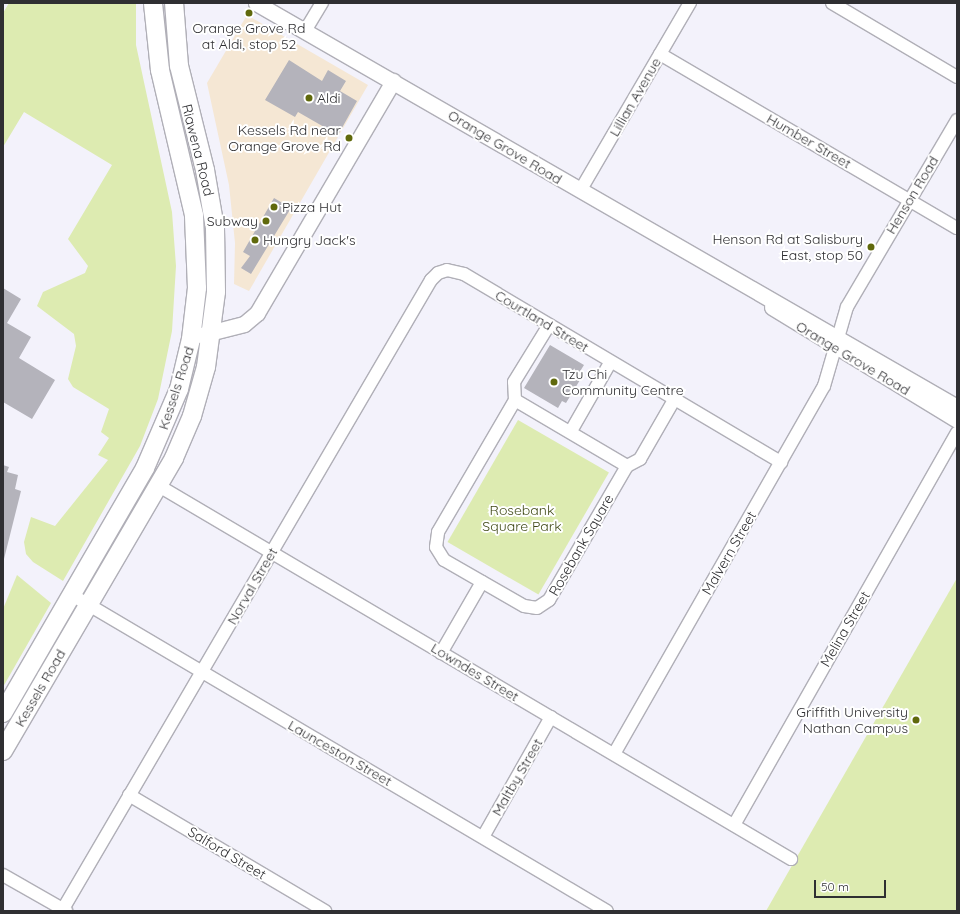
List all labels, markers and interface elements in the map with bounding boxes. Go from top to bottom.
marker: Orange Grove Rd at Aldi, stop 52 [244,8,254,18]
place label: Orange Grove Rd at Aldi, stop 52 [193,20,305,52]
street label: Lillian Avenue [606,55,664,139]
place label: Aldi [317,90,341,106]
marker: Aldi [304,93,314,103]
street label: Riawena Road [178,102,218,198]
street label: Orange Grove Road [445,106,565,188]
street label: Humber Street [764,110,854,172]
place label: Kessels Rd near Orange Grove Rd [228,122,341,154]
marker: Kessels Rd near Orange Grove Rd [344,133,354,143]
street label: Henson Road [882,153,942,237]
place label: Pizza Hut [282,199,342,215]
marker: Pizza Hut [269,202,279,212]
place label: Subway [207,213,258,229]
marker: Subway [261,216,271,226]
place label: Henson Rd at Salisbury East, stop 50 [712,231,863,264]
place label: Hungry Jack's [263,232,356,248]
marker: Hungry Jack's [250,235,260,245]
marker: Henson Rd at Salisbury East, stop 50 [866,242,876,252]
street label: Courtland Street [492,286,592,356]
street label: Orange Grove Road [793,317,913,399]
street label: Kessels Road [155,344,197,432]
place label: Tzu Chi Community Centre [562,366,684,398]
marker: Tzu Chi Community Centre [549,377,559,387]
street label: Rosebank Square [545,491,617,599]
park label: Rosebank Square Park [482,502,562,534]
street label: Malvern Street [698,508,760,598]
street label: Norval Street [223,545,281,627]
street label: Melina Street [817,588,873,670]
street label: Lowndes Street [428,639,522,705]
street label: Kessels Road [11,646,69,730]
place label: Griffith University Nathan Campus [796,704,908,736]
marker: Griffith University Nathan Campus [911,715,921,725]
street label: Launceston Street [285,717,395,789]
street label: Maltby Street [488,735,546,819]
street label: Salford Street [185,823,269,883]
scale bar [816,872,888,898]
text: 50 m [821,879,849,894]

